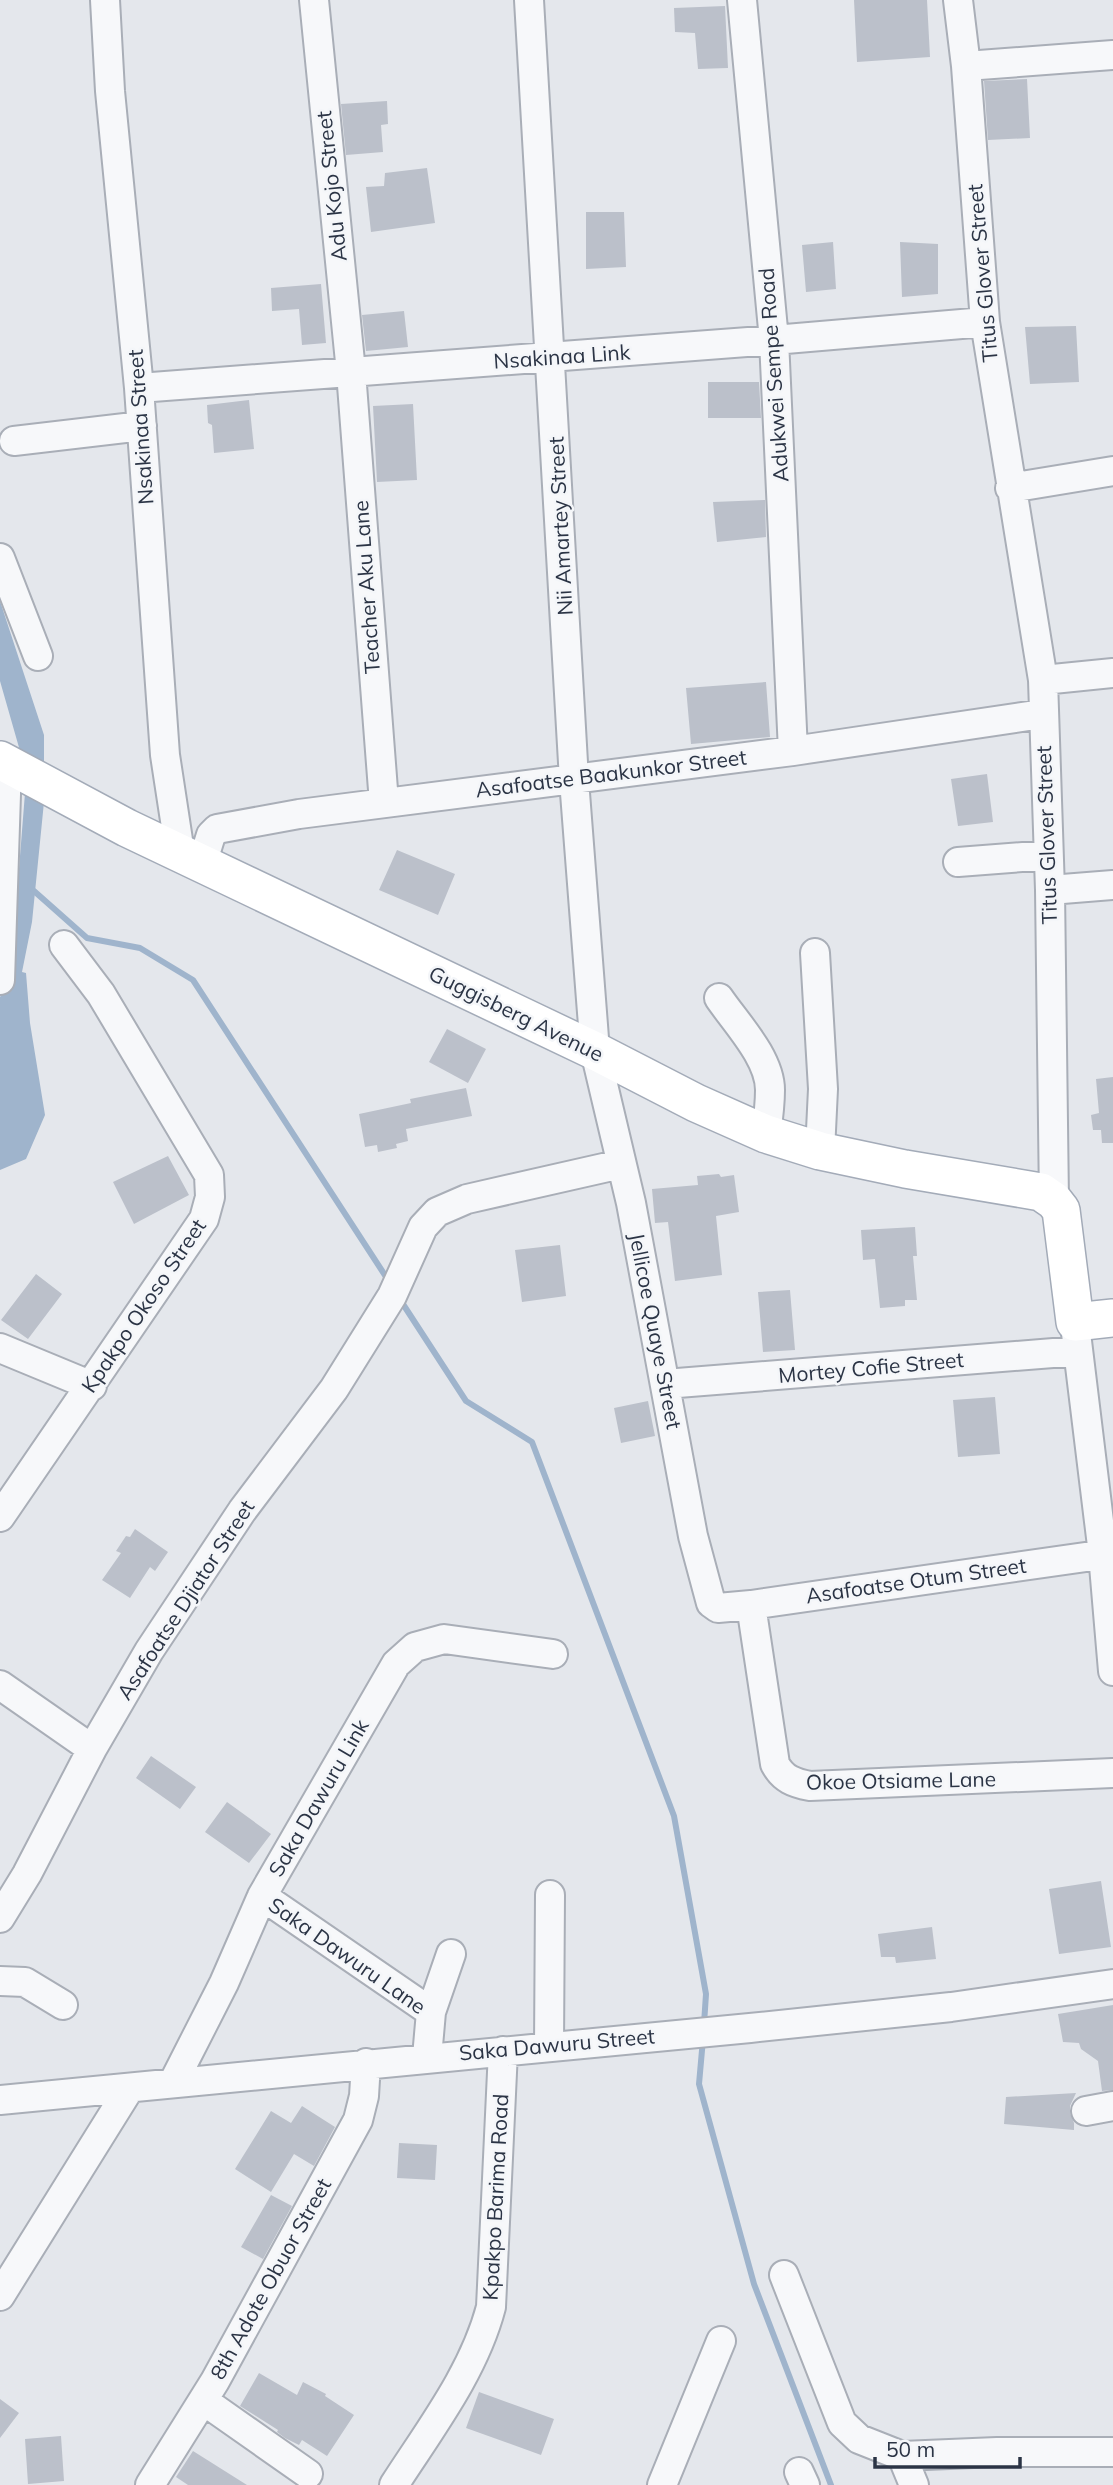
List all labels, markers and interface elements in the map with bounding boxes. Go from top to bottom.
street label: Adu Kojo Street [310,110,352,263]
street label: Titus Glover Street [961,183,1003,363]
street label: Adukwei Sempe Road [753,267,793,483]
street label: Nsakinaa Link [493,338,631,374]
street label: Nsakinaa Street [122,349,158,506]
street label: Nii Amartey Street [542,436,578,616]
street label: Teacher Aku Lane [347,499,385,675]
street label: Asafoatse Baakunkor Street [474,743,748,803]
street label: Titus Glover Street [1030,745,1062,925]
street label: Guggisberg Avenue [425,960,608,1067]
street label: Kpakpo Okoso Street [75,1214,211,1397]
street label: Jellicoe Quaye Street [624,1231,688,1431]
street label: Mortey Cofie Street [777,1346,965,1388]
street label: Asafoatse Djiator Street [111,1495,260,1704]
street label: Asafoatse Otum Street [804,1552,1028,1608]
street label: Saka Dawuru Link [262,1714,374,1881]
street label: Okoe Otsiame Lane [806,1765,996,1795]
street label: Saka Dawuru Lane [264,1891,431,2019]
street label: Saka Dawuru Street [458,2022,656,2066]
street label: Kpakpo Barima Road [477,2093,513,2301]
street label: 8th Adote Obuor Street [204,2173,336,2384]
scale bar [875,2426,1020,2470]
text: 50 m [886,2436,935,2462]

